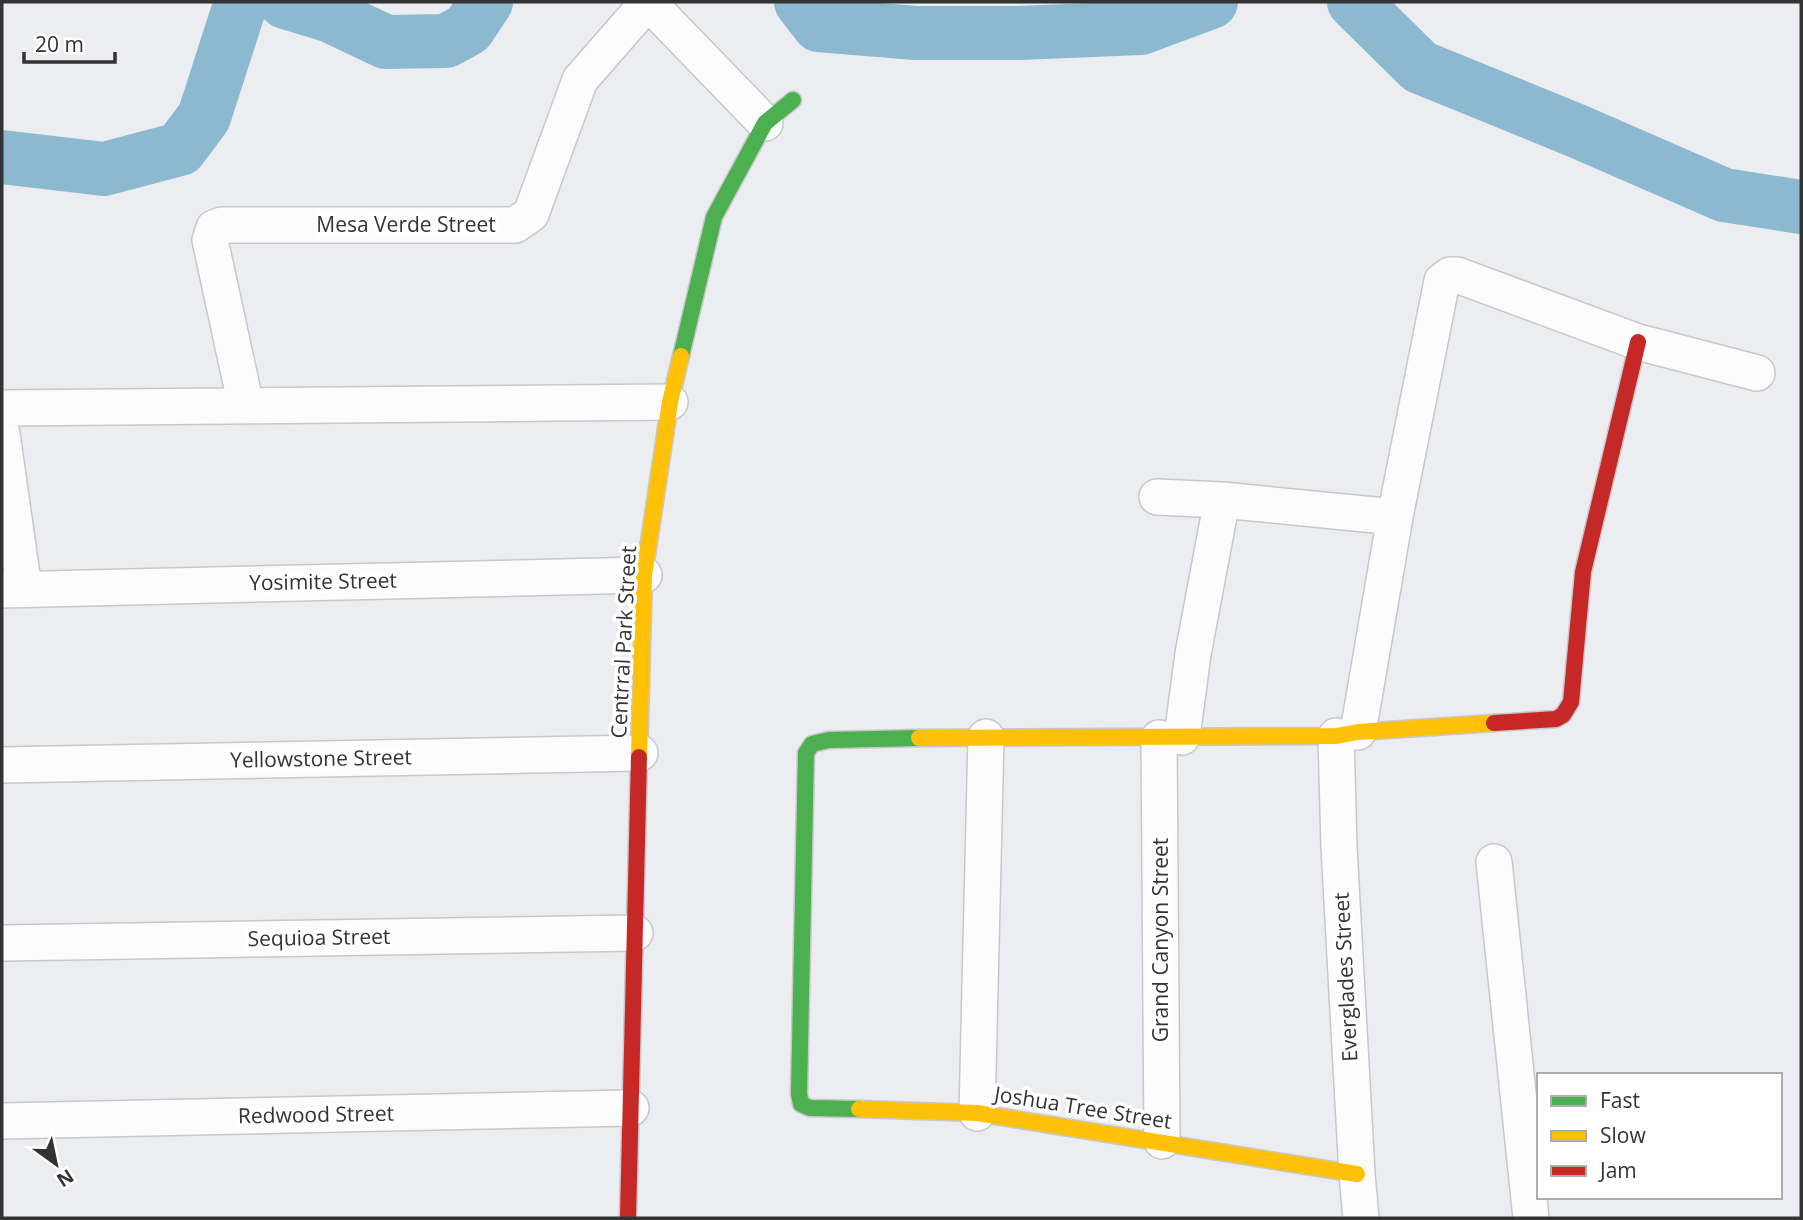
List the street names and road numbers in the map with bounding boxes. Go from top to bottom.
street label: Mesa Verde Street [316,210,496,238]
street label: Centrral Park Street [604,545,642,739]
street label: Yosimite Street [249,566,397,596]
street label: Yellowstone Street [230,742,412,774]
street label: Grand Canyon Street [1146,838,1174,1042]
street label: Everglades Street [1327,892,1363,1063]
street label: Sequioa Street [247,922,391,952]
street label: Joshua Tree Street [991,1079,1174,1135]
street label: Redwood Street [238,1099,394,1129]

